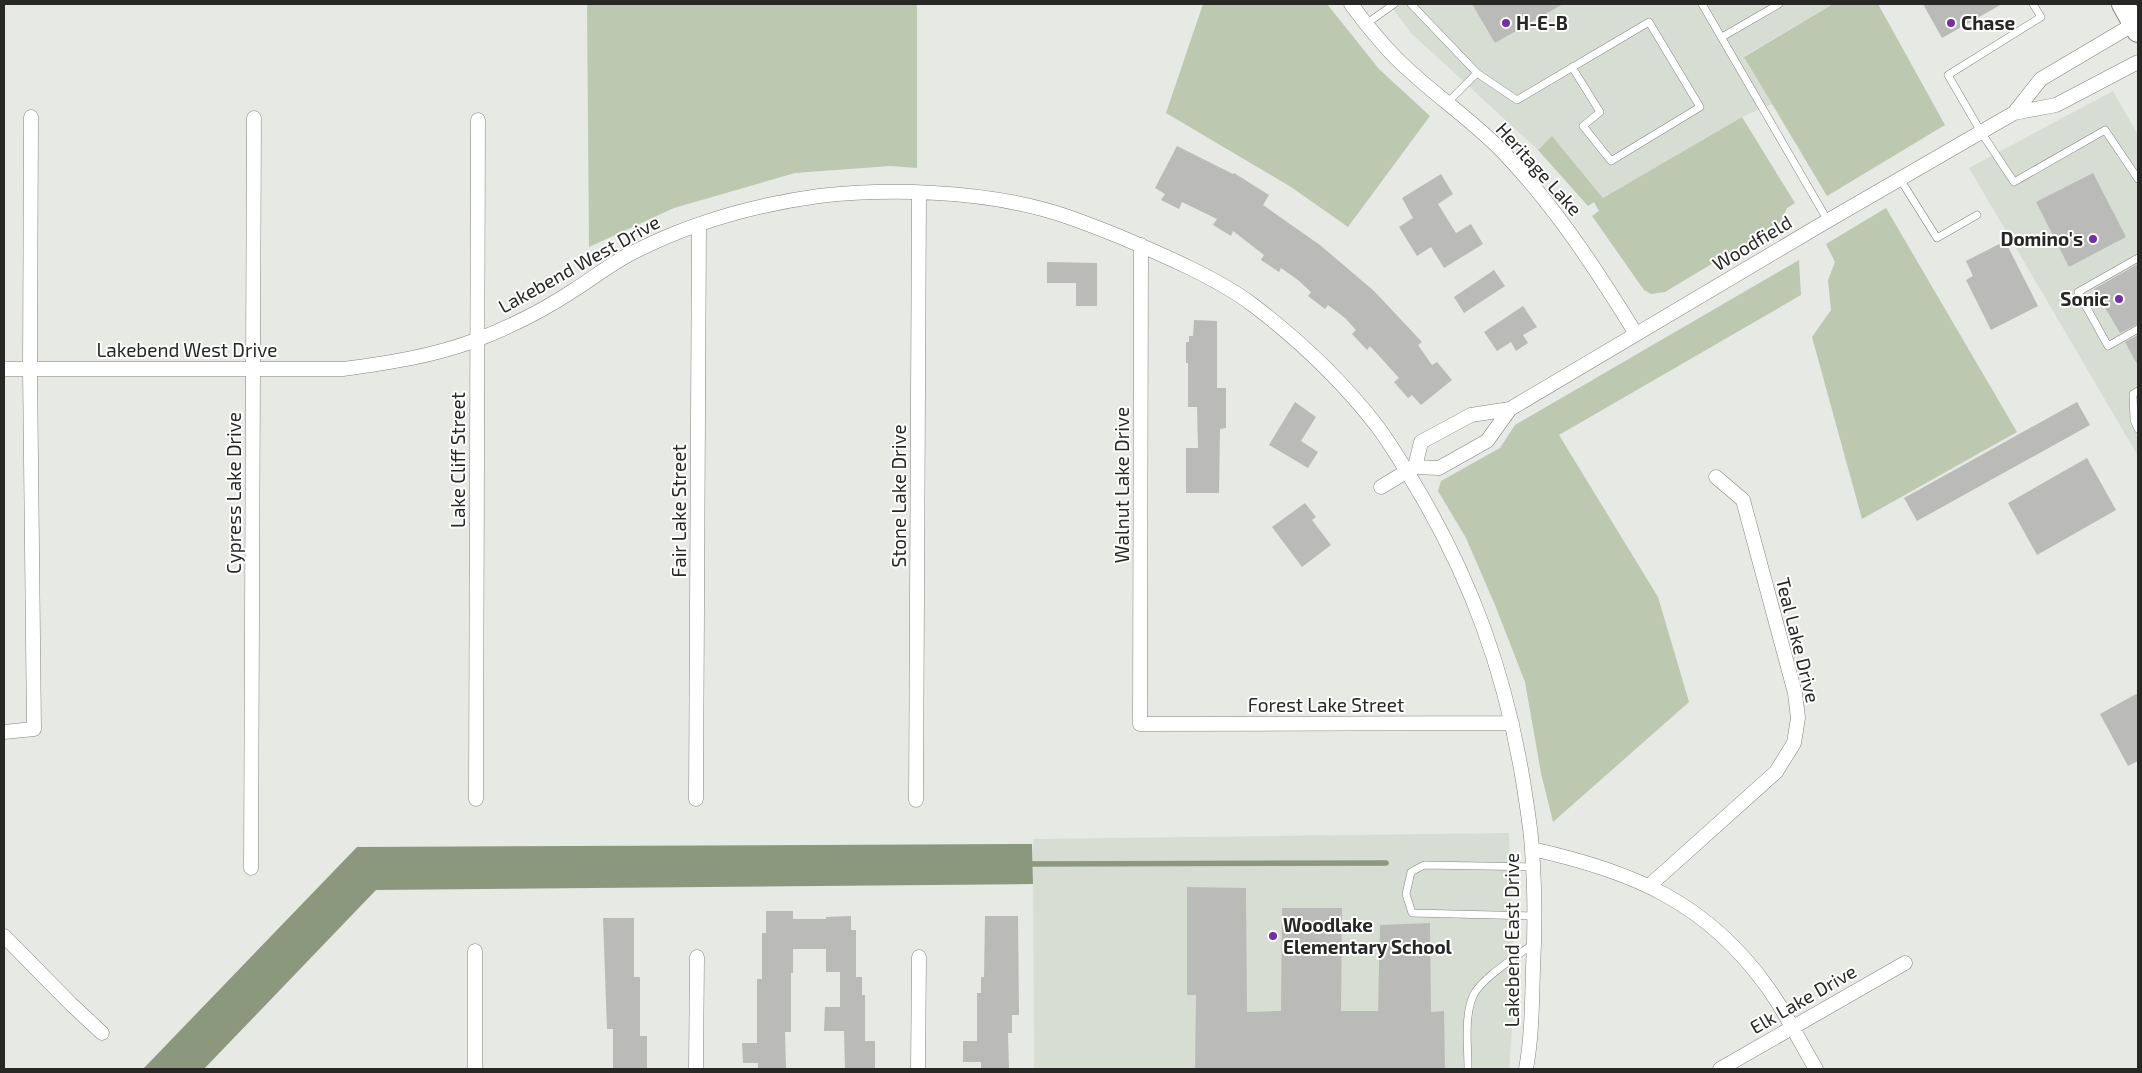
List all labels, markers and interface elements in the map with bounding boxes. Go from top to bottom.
place label: H-E-B [1516,11,1568,34]
place label: Chase [1961,11,2016,34]
marker: H-E-B [1500,17,1512,29]
marker: Chase [1945,17,1957,29]
street label: Heritage Lake [1491,117,1587,220]
street label: Lakebend West Drive [494,210,663,317]
street label: Woodfield [1708,210,1796,275]
place label: Domino's [2000,227,2083,250]
marker: Domino's [2087,233,2099,245]
place label: Sonic [2060,287,2109,310]
marker: Sonic [2113,293,2125,305]
street label: Lakebend West Drive [97,338,277,361]
street label: Lake Cliff Street [446,392,469,528]
street label: Walnut Lake Drive [1110,407,1133,563]
street label: Cypress Lake Drive [222,412,245,574]
street label: Stone Lake Drive [887,424,910,568]
street label: Fair Lake Street [667,444,690,578]
street label: Teal Lake Drive [1772,575,1825,705]
street label: Forest Lake Street [1248,693,1404,716]
street label: Lakebend East Drive [1500,853,1523,1027]
place label: Woodlake Elementary School [1283,913,1453,959]
marker: Woodlake Elementary School [1267,930,1279,942]
street label: Elk Lake Drive [1745,959,1860,1038]

